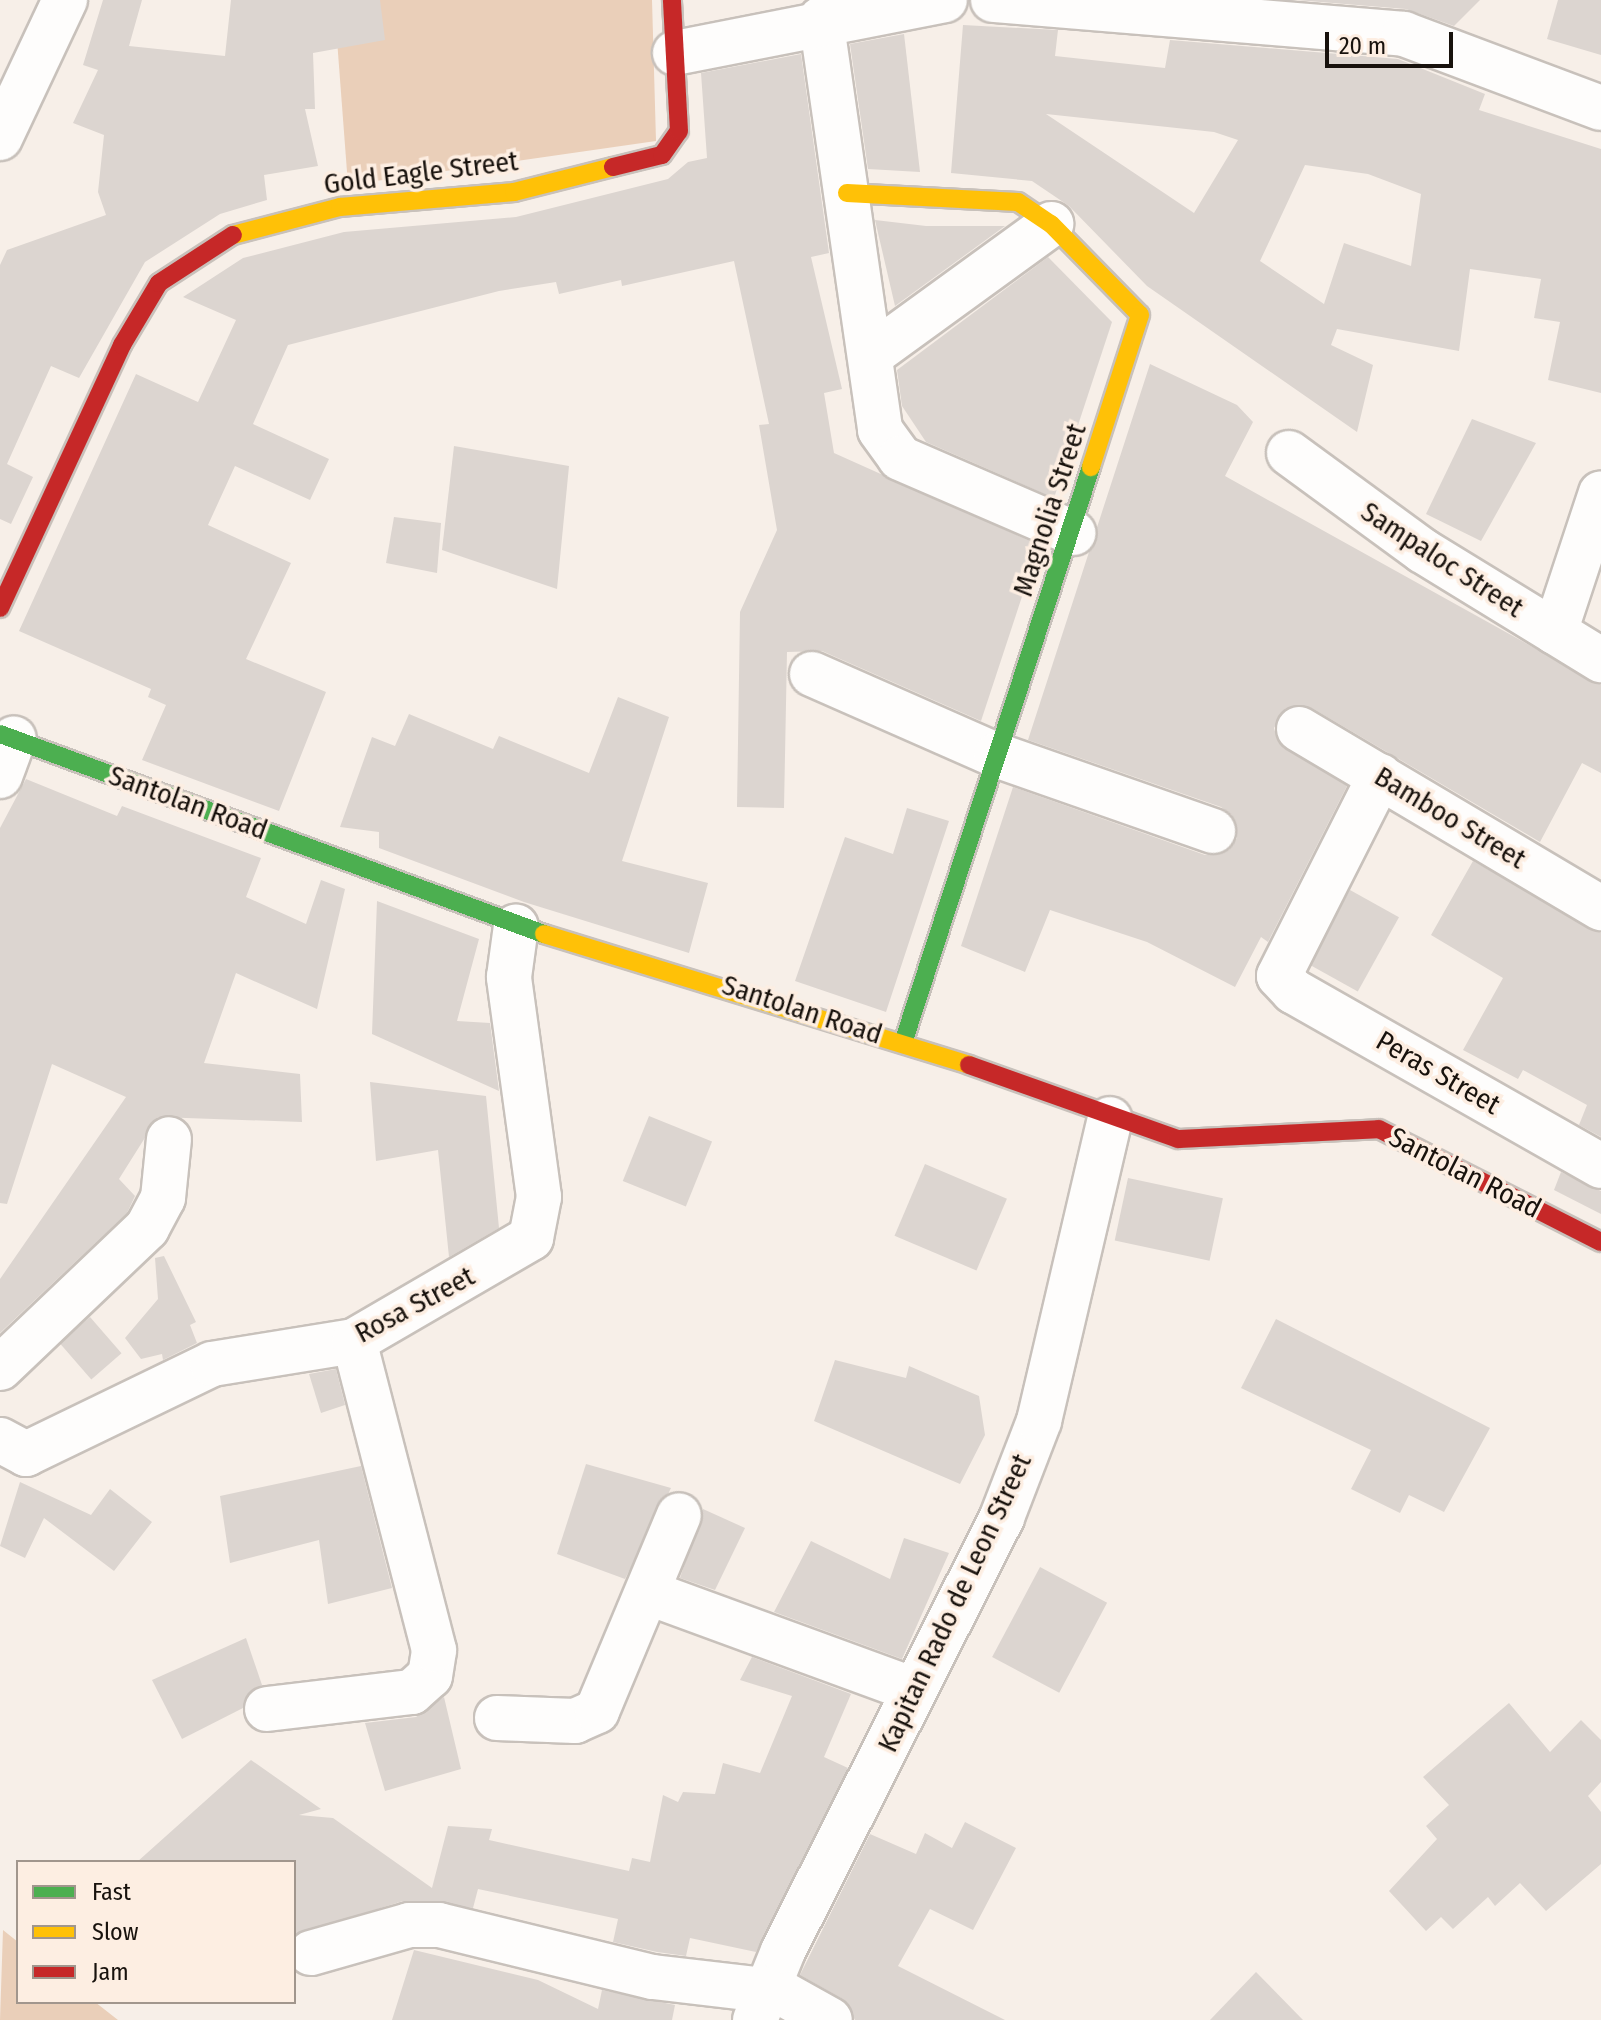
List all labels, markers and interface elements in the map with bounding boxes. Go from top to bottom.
scale bar [1329,16,1457,66]
text: 20 m [1339,32,1386,60]
street label: Gold Eagle Street [322,144,520,202]
street label: Magnolia Street [1006,419,1094,601]
street label: Sampaloc Street [1355,495,1529,625]
street label: Santolan Road [104,759,272,847]
street label: Bamboo Street [1368,760,1532,876]
street label: Santolan Road [718,968,886,1052]
street label: Peras Street [1370,1024,1506,1122]
street label: Santolan Road [1383,1120,1547,1226]
street label: Rosa Street [350,1260,480,1350]
street label: Kapitan Rado de Leon Street [871,1449,1039,1757]
legend [16,1860,296,2004]
text: Fast [92,1878,131,1906]
text: Slow [92,1918,138,1946]
text: Jam [92,1958,129,1986]

